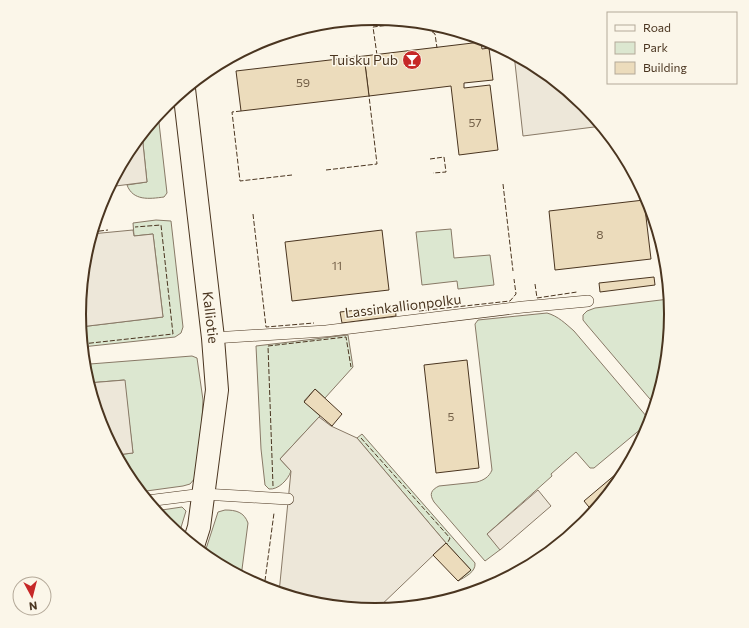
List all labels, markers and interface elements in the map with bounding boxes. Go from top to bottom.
legend [607,12,737,84]
text: Road [643,20,671,34]
text: Park [643,40,669,54]
bar icon: Tuisku Pub [401,49,423,71]
place label: Tuisku Pub [329,51,398,68]
text: Building [643,60,687,74]
house number: 59 [296,75,310,89]
house number: 57 [468,115,482,129]
house number: 8 [596,227,604,241]
house number: 11 [332,258,342,272]
street label: Kalliotie [200,290,222,344]
street label: Lassinkallionpolku [344,290,462,321]
house number: 5 [448,409,455,423]
north arrow [12,576,52,616]
text: N [28,599,38,613]

